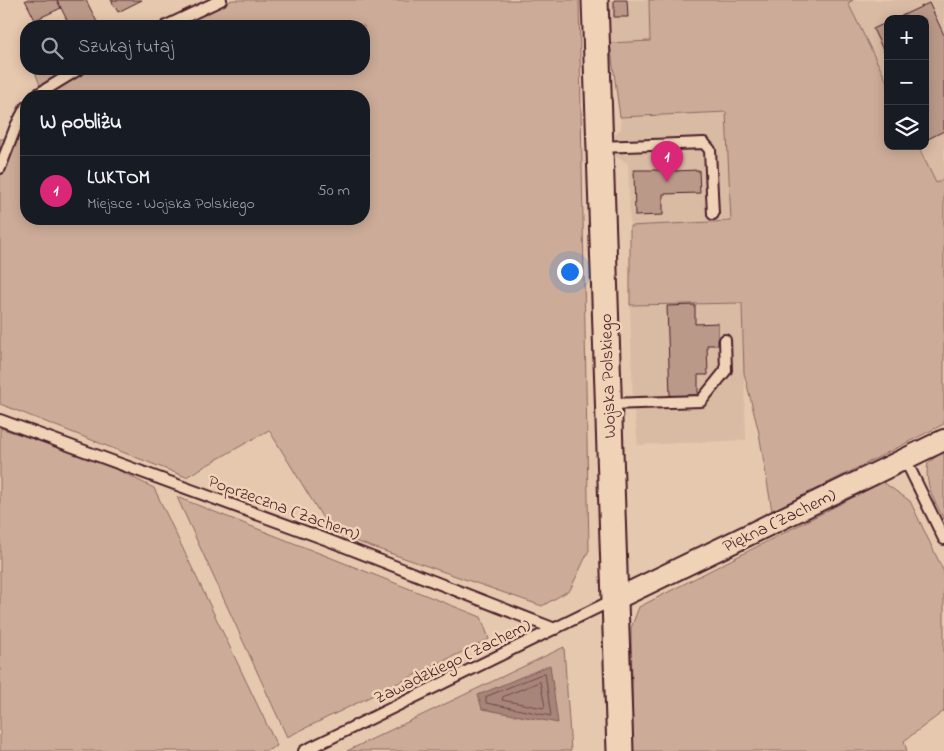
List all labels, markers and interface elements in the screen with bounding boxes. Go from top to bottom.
map controls [884,15,929,150]
button: + [884,15,929,60]
search box [20,20,370,75]
icon: search [38,34,66,62]
text: Szukaj tutaj [78,34,174,61]
button: − [884,60,929,105]
button: layers [884,105,929,150]
text: W pobliżu [40,108,122,138]
pin: 1 [651,141,683,182]
text: LUKTOM [87,165,150,192]
text: 1 [53,179,59,203]
text: 50 m [318,179,350,203]
text: Miejsce · Wojska Polskiego [87,192,255,216]
your location [557,259,583,285]
street label: Wojska Polskiego [594,313,625,439]
street label: Poprzeczna (Zachem) [204,469,363,548]
street label: Piękna (Zachem) [719,483,841,560]
street label: Zawadzkiego (Zachem) [370,613,536,713]

